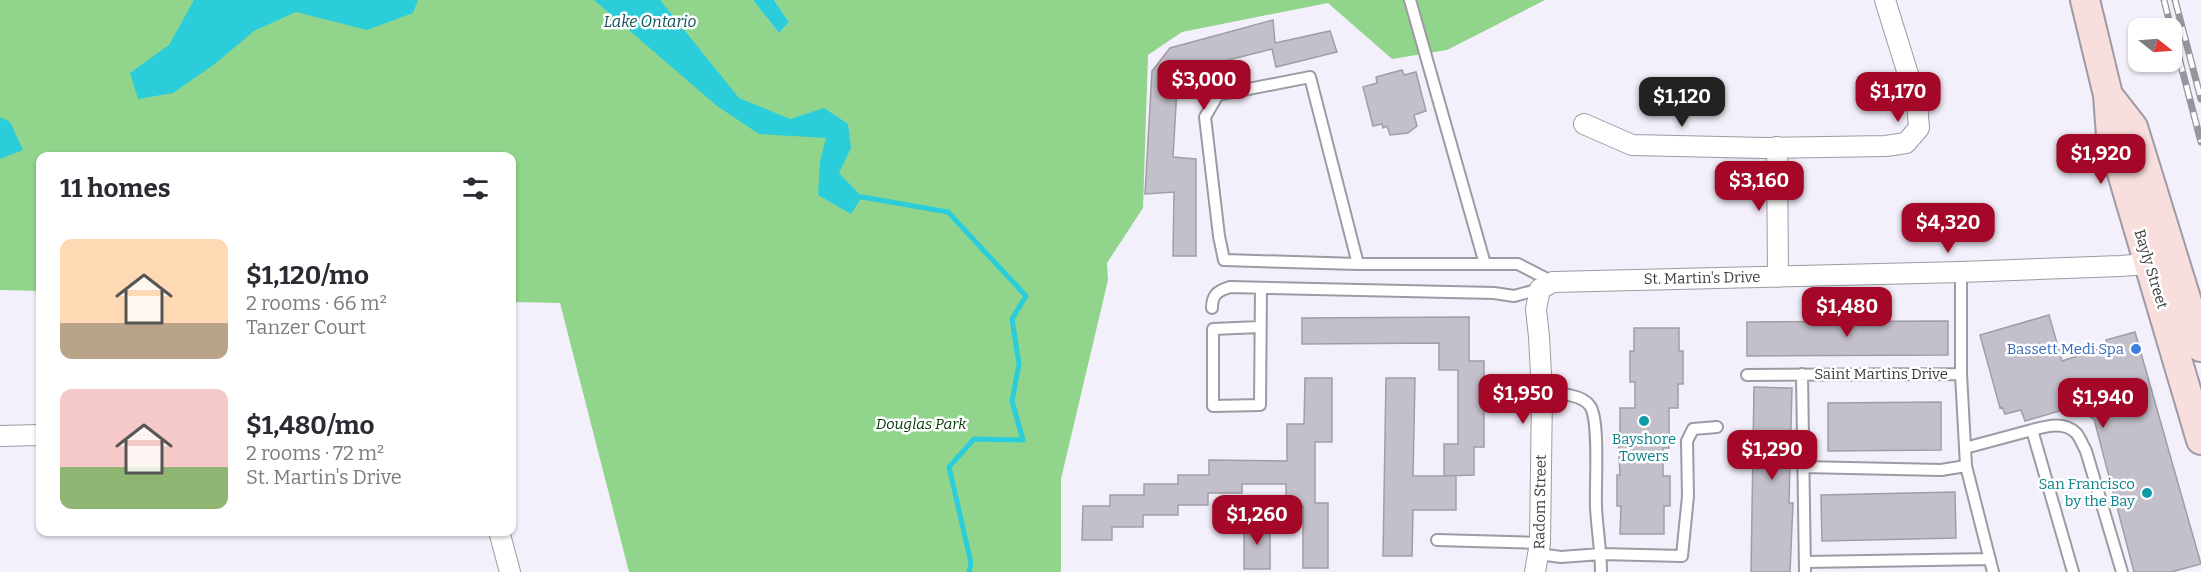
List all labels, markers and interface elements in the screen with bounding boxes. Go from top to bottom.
water label: Lake Ontario [604,12,697,31]
north arrow [2128,18,2182,72]
map controls [2128,18,2182,72]
pin: $3,000 [1155,60,1253,111]
text: $3,000 [1172,67,1236,91]
pin: $1,170 [1849,72,1947,123]
pin: $1,120 [1633,77,1731,128]
text: $1,170 [1870,79,1926,103]
text: $1,120 [1653,84,1711,108]
pin: $1,920 [2052,134,2150,185]
text: $1,920 [2070,141,2132,165]
pin: $3,160 [1710,161,1808,212]
text: $3,160 [1729,168,1789,192]
icon: filters [459,172,492,205]
text: 11 homes [60,173,171,204]
pin: $4,320 [1899,203,1997,254]
text: $4,320 [1916,210,1980,234]
street label: Bayly Street [2130,227,2172,312]
text: $1,120/mo [246,260,369,291]
icon: home [108,263,180,335]
street label: St. Martin's Drive [1643,268,1761,288]
pin: $1,480 [1798,287,1896,338]
text: 2 rooms · 66 m² [246,291,387,315]
text: $1,480 [1816,294,1878,318]
text: Tanzer Court [246,315,366,339]
place label: Bassett Medi Spa [2007,340,2124,358]
marker: Bassett Medi Spa [2129,342,2143,356]
street label: Saint Martins Drive [1814,365,1948,383]
pin: $1,950 [1474,374,1572,425]
pin: $1,940 [2054,378,2152,429]
text: $1,950 [1493,381,1553,405]
text: $1,940 [2072,385,2134,409]
text: $1,480/mo [246,410,375,441]
icon: home [108,413,180,485]
marker: Bayshore Towers [1637,414,1651,428]
park label: Douglas Park [876,415,967,433]
place label: Bayshore Towers [1612,430,1676,465]
pin: $1,290 [1723,430,1821,481]
text: $1,290 [1741,437,1803,461]
text: 2 rooms · 72 m² [246,441,384,465]
street label: Radom Street [1530,454,1550,550]
text: St. Martin's Drive [246,465,402,489]
place label: San Francisco by the Bay [2038,475,2135,510]
marker: San Francisco by the Bay [2140,486,2154,500]
pin: $1,260 [1208,495,1306,546]
text: $1,260 [1226,502,1288,526]

